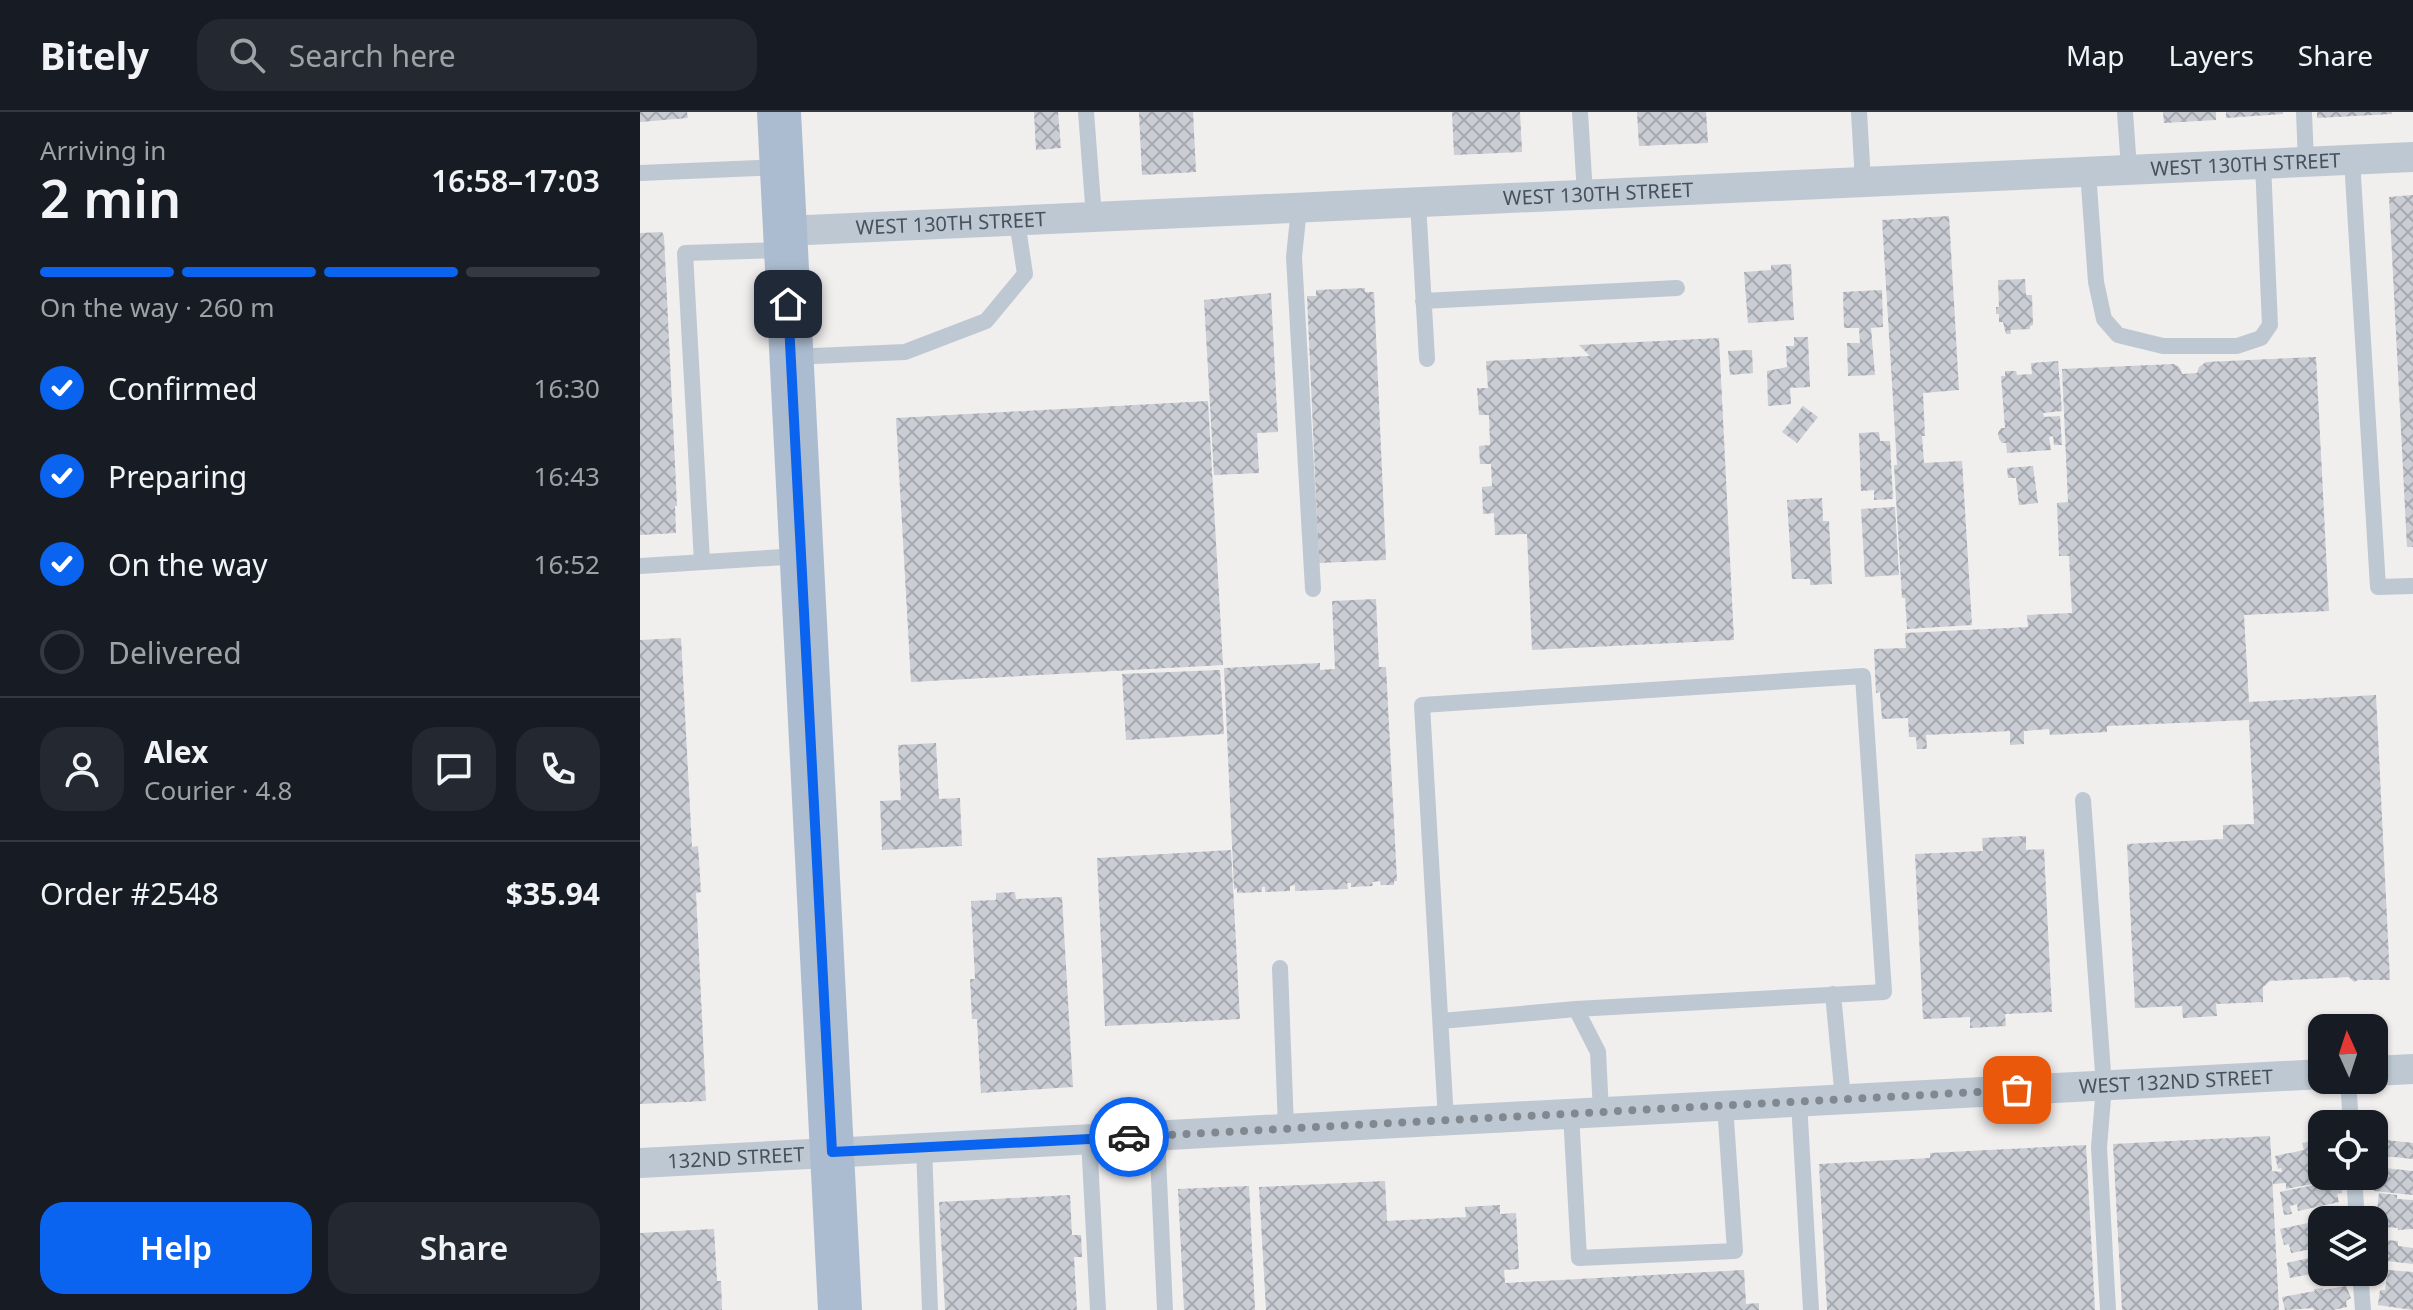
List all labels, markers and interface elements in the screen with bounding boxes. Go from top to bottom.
search box [197,19,757,91]
text: Bitely [40,29,149,81]
icon: search [225,33,269,77]
text: Search here [289,35,456,76]
text: Map [2066,36,2124,74]
text: Layers [2168,36,2254,74]
text: Share [2298,36,2373,74]
text: Arriving in [40,132,166,168]
street label: WEST 130TH STREET [2150,146,2341,182]
text: 16:58–17:03 [431,160,600,201]
text: 2 min [40,162,181,233]
street label: WEST 130TH STREET [1502,176,1694,211]
street label: WEST 130TH STREET [855,205,1047,241]
pin [754,270,822,338]
icon: home [766,282,810,326]
text: On the way · 260 m [40,289,274,325]
icon: check [40,366,84,410]
text: Confirmed [108,368,258,409]
text: 16:30 [534,370,600,406]
icon: check [40,454,84,498]
text: Preparing [108,456,247,497]
text: 16:43 [534,458,600,494]
icon: check [40,542,84,586]
text: On the way [108,544,268,585]
text: 16:52 [534,546,600,582]
text: Delivered [108,632,242,673]
button: person [40,727,124,811]
button: chat [412,727,496,811]
button: phone [516,727,600,811]
text: Alex [144,731,208,772]
text: Courier · 4.8 [144,772,292,808]
text: Order #2548 [40,873,219,914]
text: $35.94 [506,873,600,914]
north arrow [2308,1014,2388,1094]
map controls [2308,1014,2388,1286]
pin [1983,1056,2051,1124]
street label: WEST 132ND STREET [2078,1063,2274,1100]
icon: bag [1995,1068,2039,1112]
courier [1089,1097,1169,1177]
button: locate [2308,1110,2388,1190]
icon: car [1107,1115,1151,1159]
street label: 132ND STREET [667,1140,805,1175]
button: Help [40,1202,312,1294]
button: Share [328,1202,600,1294]
button: layers [2308,1206,2388,1286]

